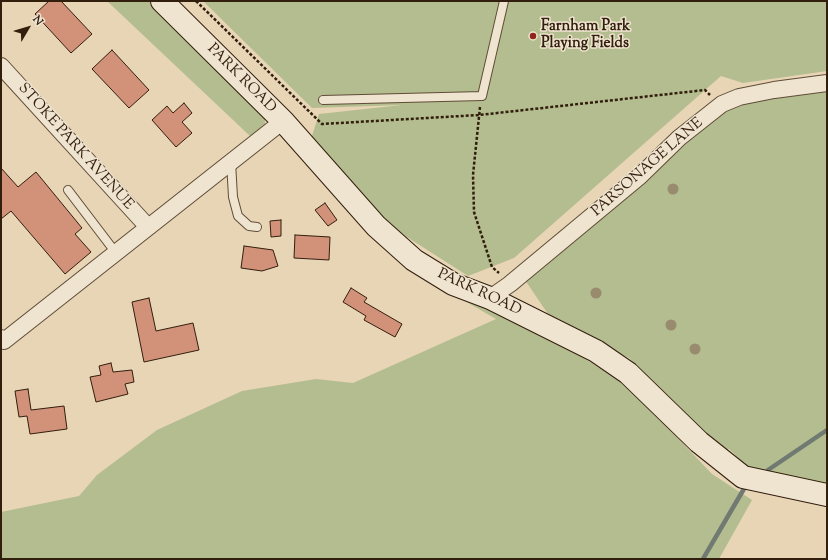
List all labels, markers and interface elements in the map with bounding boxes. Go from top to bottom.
north arrow [8,8,48,48]
text: N [28,12,46,29]
place label: Farnham Park Playing Fields [541,18,630,53]
marker: Farnham Park Playing Fields [528,31,538,41]
street label: PARK ROAD [203,41,279,117]
street label: STOKE PARK AVENUE [13,80,137,214]
street label: PARSONAGE LANE [589,115,707,221]
street label: PARK ROAD [434,266,524,320]

